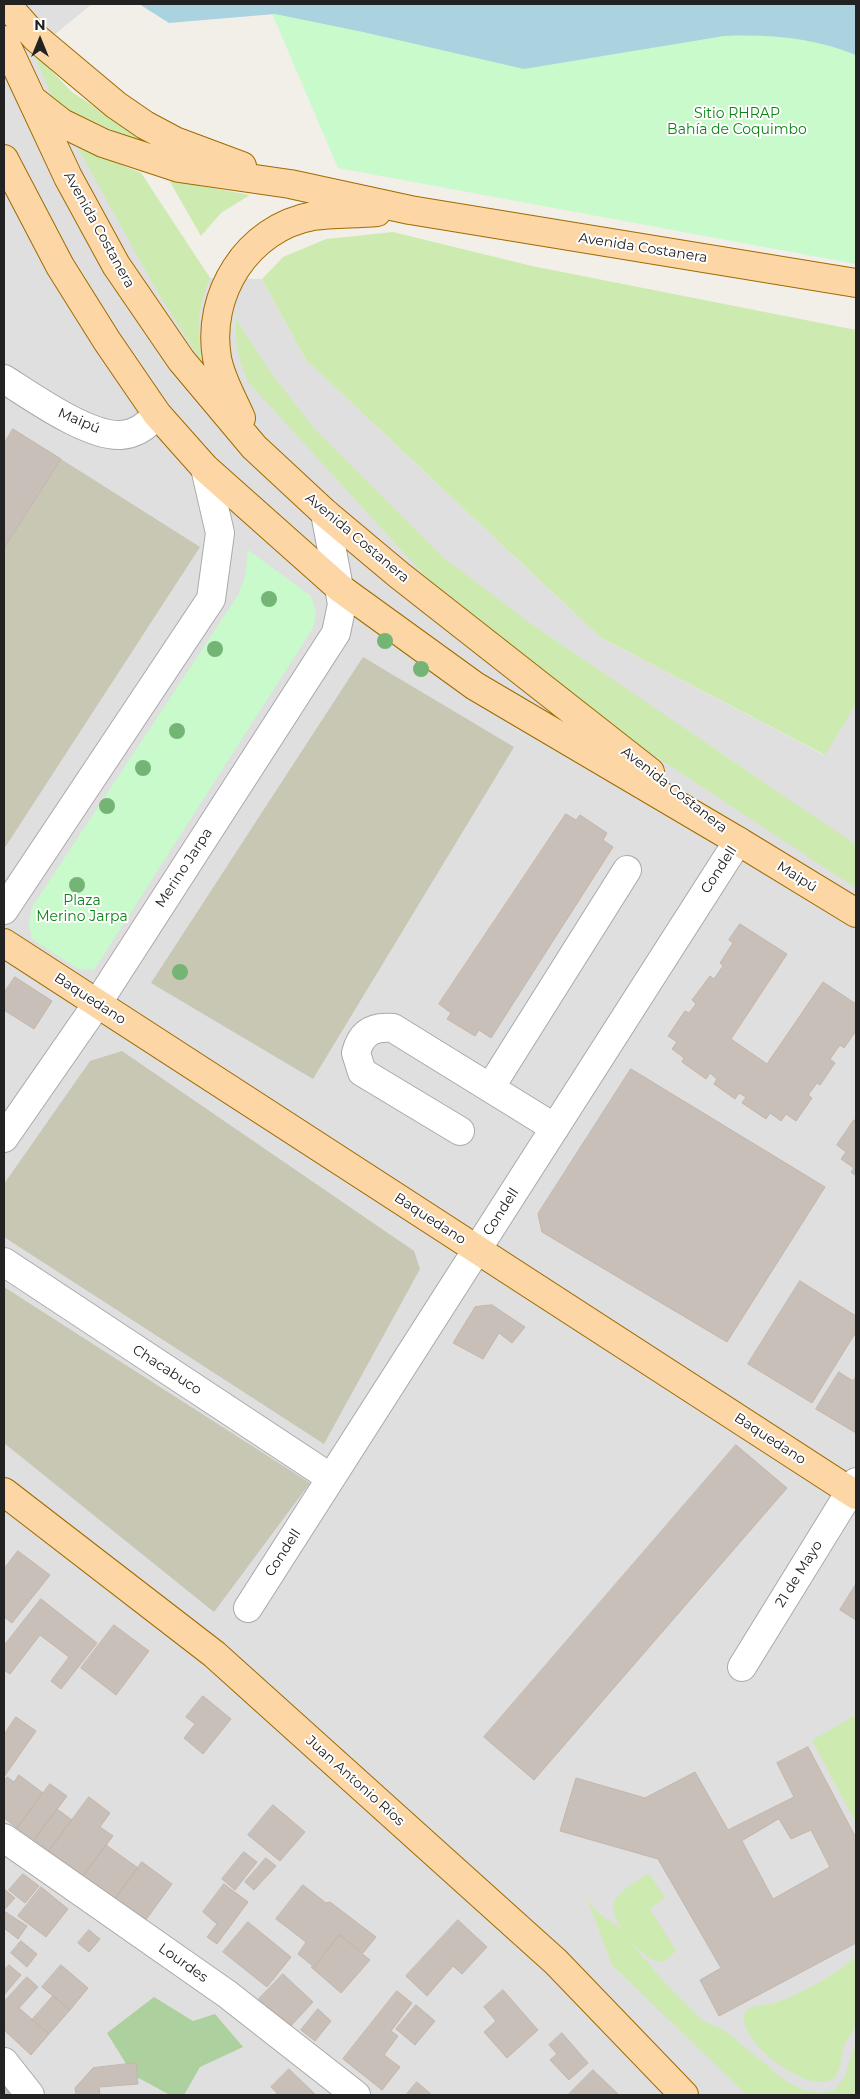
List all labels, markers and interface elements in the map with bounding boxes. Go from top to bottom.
north arrow [15,15,65,65]
text: N [34,16,46,34]
park label: Sitio RHRAP Bahía de Coquimbo [667,106,807,138]
street label: Avenida Costanera [60,169,138,291]
street label: Avenida Costanera [577,230,709,266]
street label: Maipú [55,405,103,437]
street label: Avenida Costanera [302,490,412,586]
street label: Avenida Costanera [618,743,730,837]
street label: Merino Jarpa [152,825,216,911]
street label: Condell [697,843,741,897]
street label: Maipú [774,858,820,896]
park label: Plaza Merino Jarpa [36,893,128,926]
street label: Baquedano [51,970,129,1028]
street label: Condell [479,1185,523,1239]
street label: Baquedano [391,1190,469,1248]
street label: Chacabuco [129,1341,205,1399]
street label: Baquedano [731,1410,809,1468]
street label: Condell [261,1526,305,1580]
street label: 21 de Mayo [772,1537,826,1611]
street label: Juan Antonio Ríos [302,1732,408,1830]
street label: Lourdes [155,1940,211,1986]

